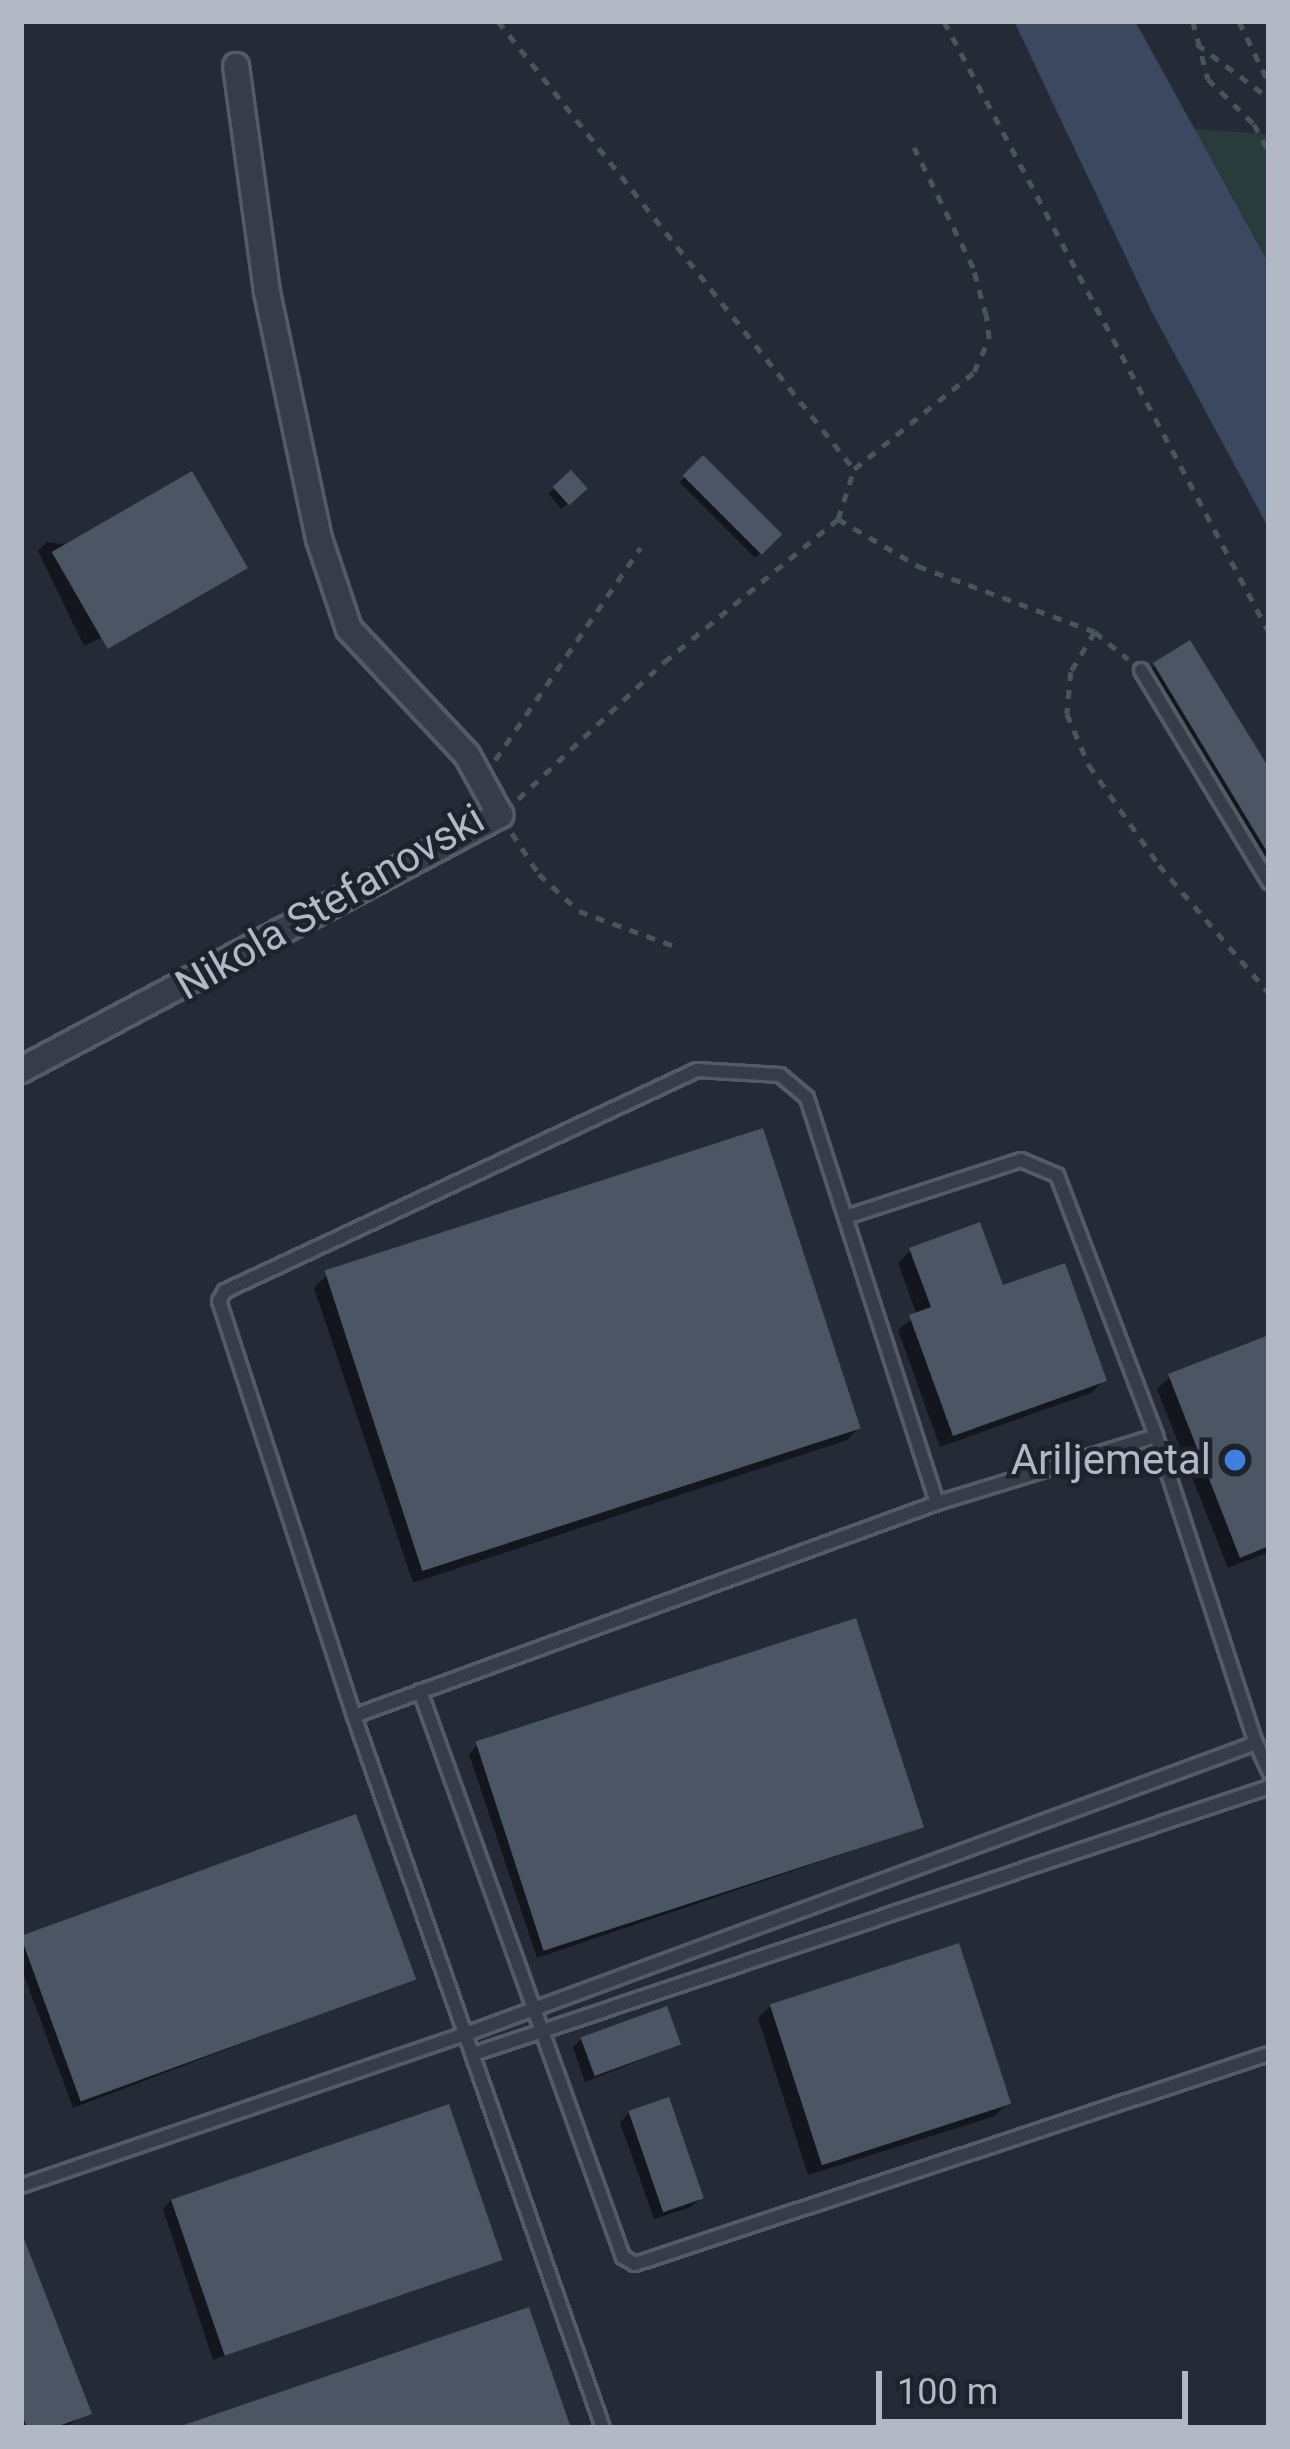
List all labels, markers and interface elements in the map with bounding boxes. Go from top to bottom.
street label: Nikola Stefanovski [167,793,493,1011]
place label: Ariljemetal [1011,1435,1211,1485]
marker: Ariljemetal [1222,1447,1248,1473]
scale bar [882,2347,1194,2421]
text: 100 m [897,2371,998,2413]

